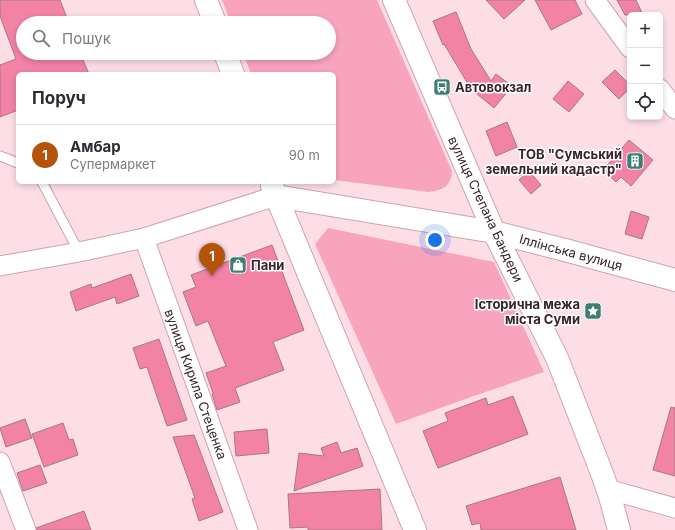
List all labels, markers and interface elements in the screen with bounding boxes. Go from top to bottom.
map controls [627,12,663,120]
button: + [627,12,663,48]
search box [16,16,336,60]
icon: search [30,27,52,49]
text: Пошук [62,29,111,48]
button: − [627,48,663,84]
bus stop icon: Автовокзал [432,77,452,97]
place label: Автовокзал [455,79,532,95]
button: locate [627,84,663,120]
text: Поруч [32,88,86,108]
street label: вулиця Степана Бандери [445,134,527,284]
text: Амбар [70,137,121,156]
place label: ТОВ "Сумський земельний кадастр" [485,146,622,177]
text: 1 [42,147,48,163]
text: 90 m [289,147,320,163]
building icon: ТОВ "Сумський земельний кадастр" [625,151,645,171]
text: Супермаркет [70,156,156,172]
your location [425,230,445,250]
street label: Іллінська вулиця [518,231,624,273]
pin: 1 [199,243,225,276]
shop icon: Пани [228,255,248,275]
place label: Пани [251,257,284,273]
place label: Історична межа міста Суми [475,296,580,327]
place icon: Історична межа міста Суми [583,301,603,321]
street label: вулиця Кирила Стеценка [161,307,231,461]

